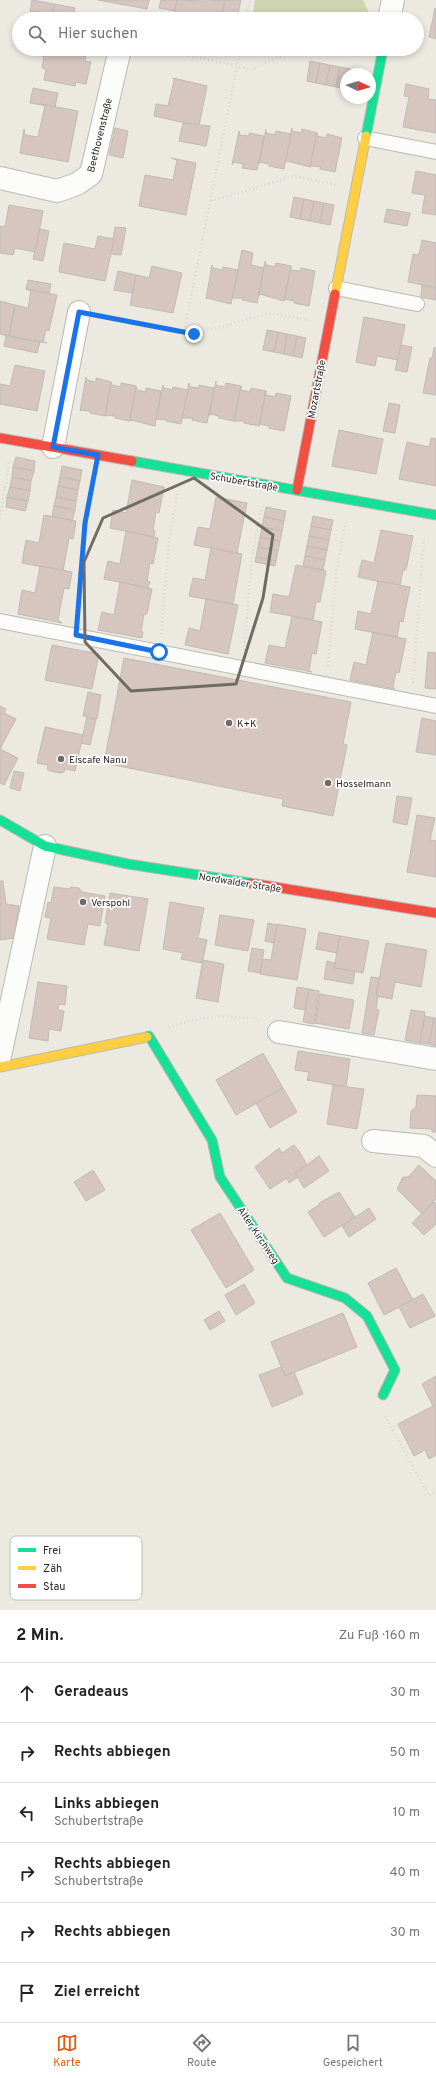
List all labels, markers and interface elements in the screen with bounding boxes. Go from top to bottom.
search box [12,12,424,56]
icon: search [26,23,48,45]
text: Hier suchen [58,25,138,44]
north arrow [340,68,376,104]
street label: Beethovenstraße [85,97,116,174]
route end [185,325,203,343]
street label: Mozartstraße [305,359,330,420]
street label: Schubertstraße [209,470,279,495]
route start [150,643,168,661]
marker: K+K [224,718,234,728]
place label: K+K [237,718,257,731]
marker: Eiscafe Nanu [56,754,66,764]
place label: Eiscafe Nanu [69,754,127,767]
marker: Hosselmann [323,778,333,788]
place label: Hosselmann [336,778,391,791]
street label: Nordwalder Straße [198,871,282,896]
marker: Verspohl [78,897,88,907]
place label: Verspohl [91,897,130,910]
street label: Alter Kirchweg [234,1205,282,1267]
legend [10,1536,142,1600]
text: Frei [43,1544,61,1558]
text: Zäh [43,1562,62,1576]
text: Stau [43,1580,66,1594]
text: 2 Min. [16,1625,64,1647]
text: Zu Fuß · 160 m [339,1628,420,1644]
icon: ahead [16,1682,38,1704]
text: Geradeaus [54,1683,129,1702]
text: 30 m [390,1685,420,1701]
icon: right [16,1742,38,1764]
text: Rechts abbiegen [54,1743,171,1762]
text: 50 m [390,1745,420,1761]
text: Links abbiegen [54,1795,159,1814]
icon: left [16,1802,38,1824]
text: 10 m [393,1805,420,1821]
text: Schubertstraße [54,1814,144,1830]
text: Rechts abbiegen [54,1855,171,1874]
icon: right [16,1862,38,1884]
text: 40 m [390,1865,420,1881]
text: Schubertstraße [54,1874,144,1890]
icon: right [16,1922,38,1944]
text: Rechts abbiegen [54,1923,171,1942]
text: 30 m [390,1925,420,1941]
icon: arrive [16,1982,38,2004]
text: Ziel erreicht [54,1983,140,2002]
tab: Karte [53,2032,81,2070]
tab: Route [187,2032,216,2070]
tab: Gespeichert [323,2032,383,2070]

